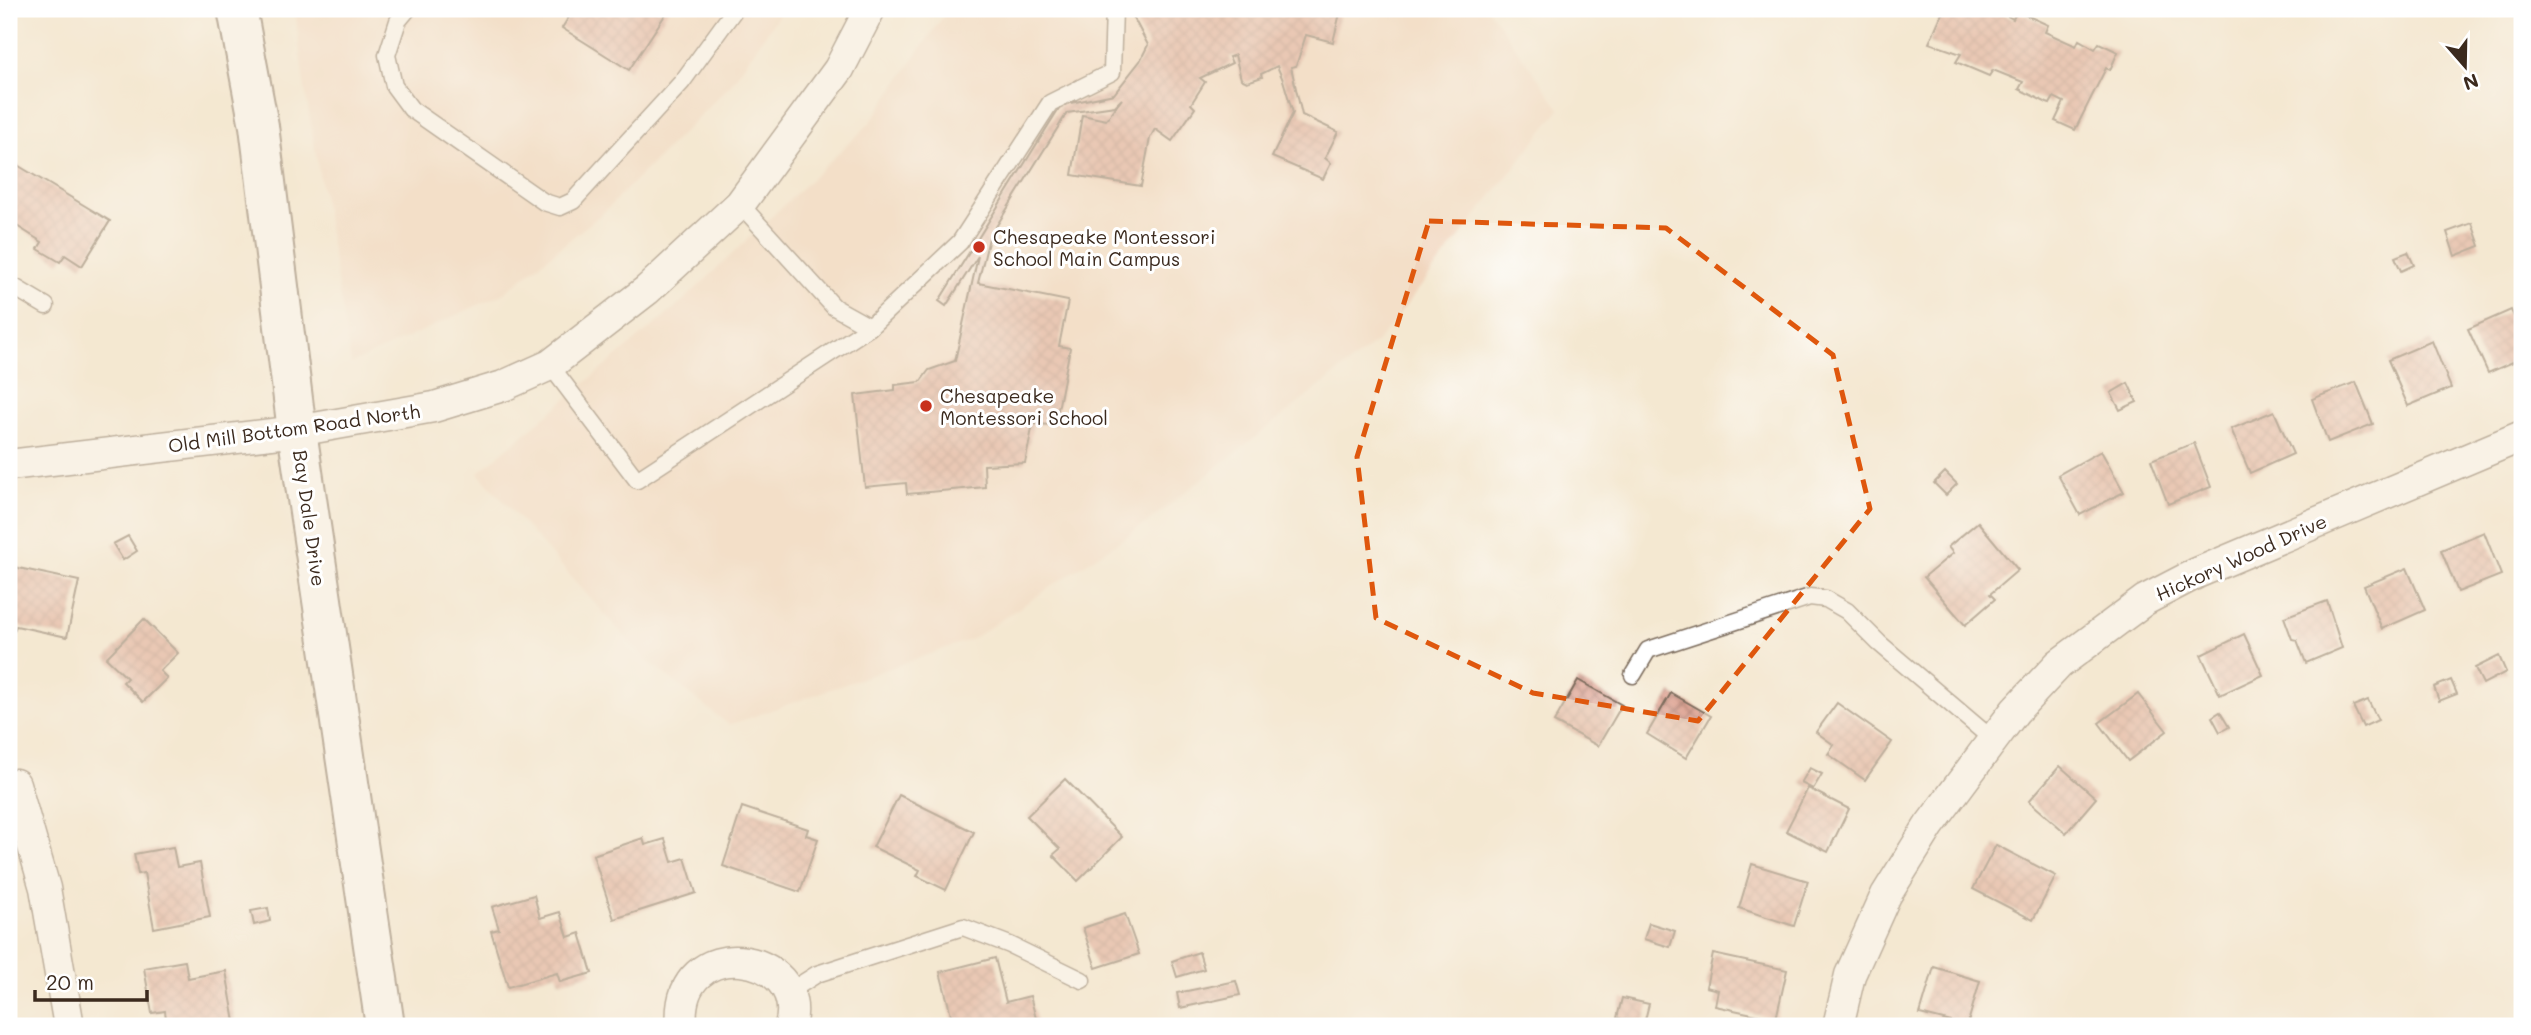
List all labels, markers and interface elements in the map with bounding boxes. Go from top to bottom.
north arrow [2430,32,2500,102]
text: N [2460,68,2482,97]
place label: Chesapeake Montessori School Main Campus [993,224,1216,271]
marker: Chesapeake Montessori School Main Campus [971,239,987,255]
place label: Chesapeake Montessori School [940,383,1108,430]
street label: Old Mill Bottom Road North [166,398,422,458]
marker: Chesapeake Montessori School [918,398,934,414]
street label: Bay Dale Drive [288,448,332,588]
street label: Hickory Wood Drive [2151,508,2331,606]
scale bar [35,958,147,1002]
text: 20 m [46,968,94,995]

